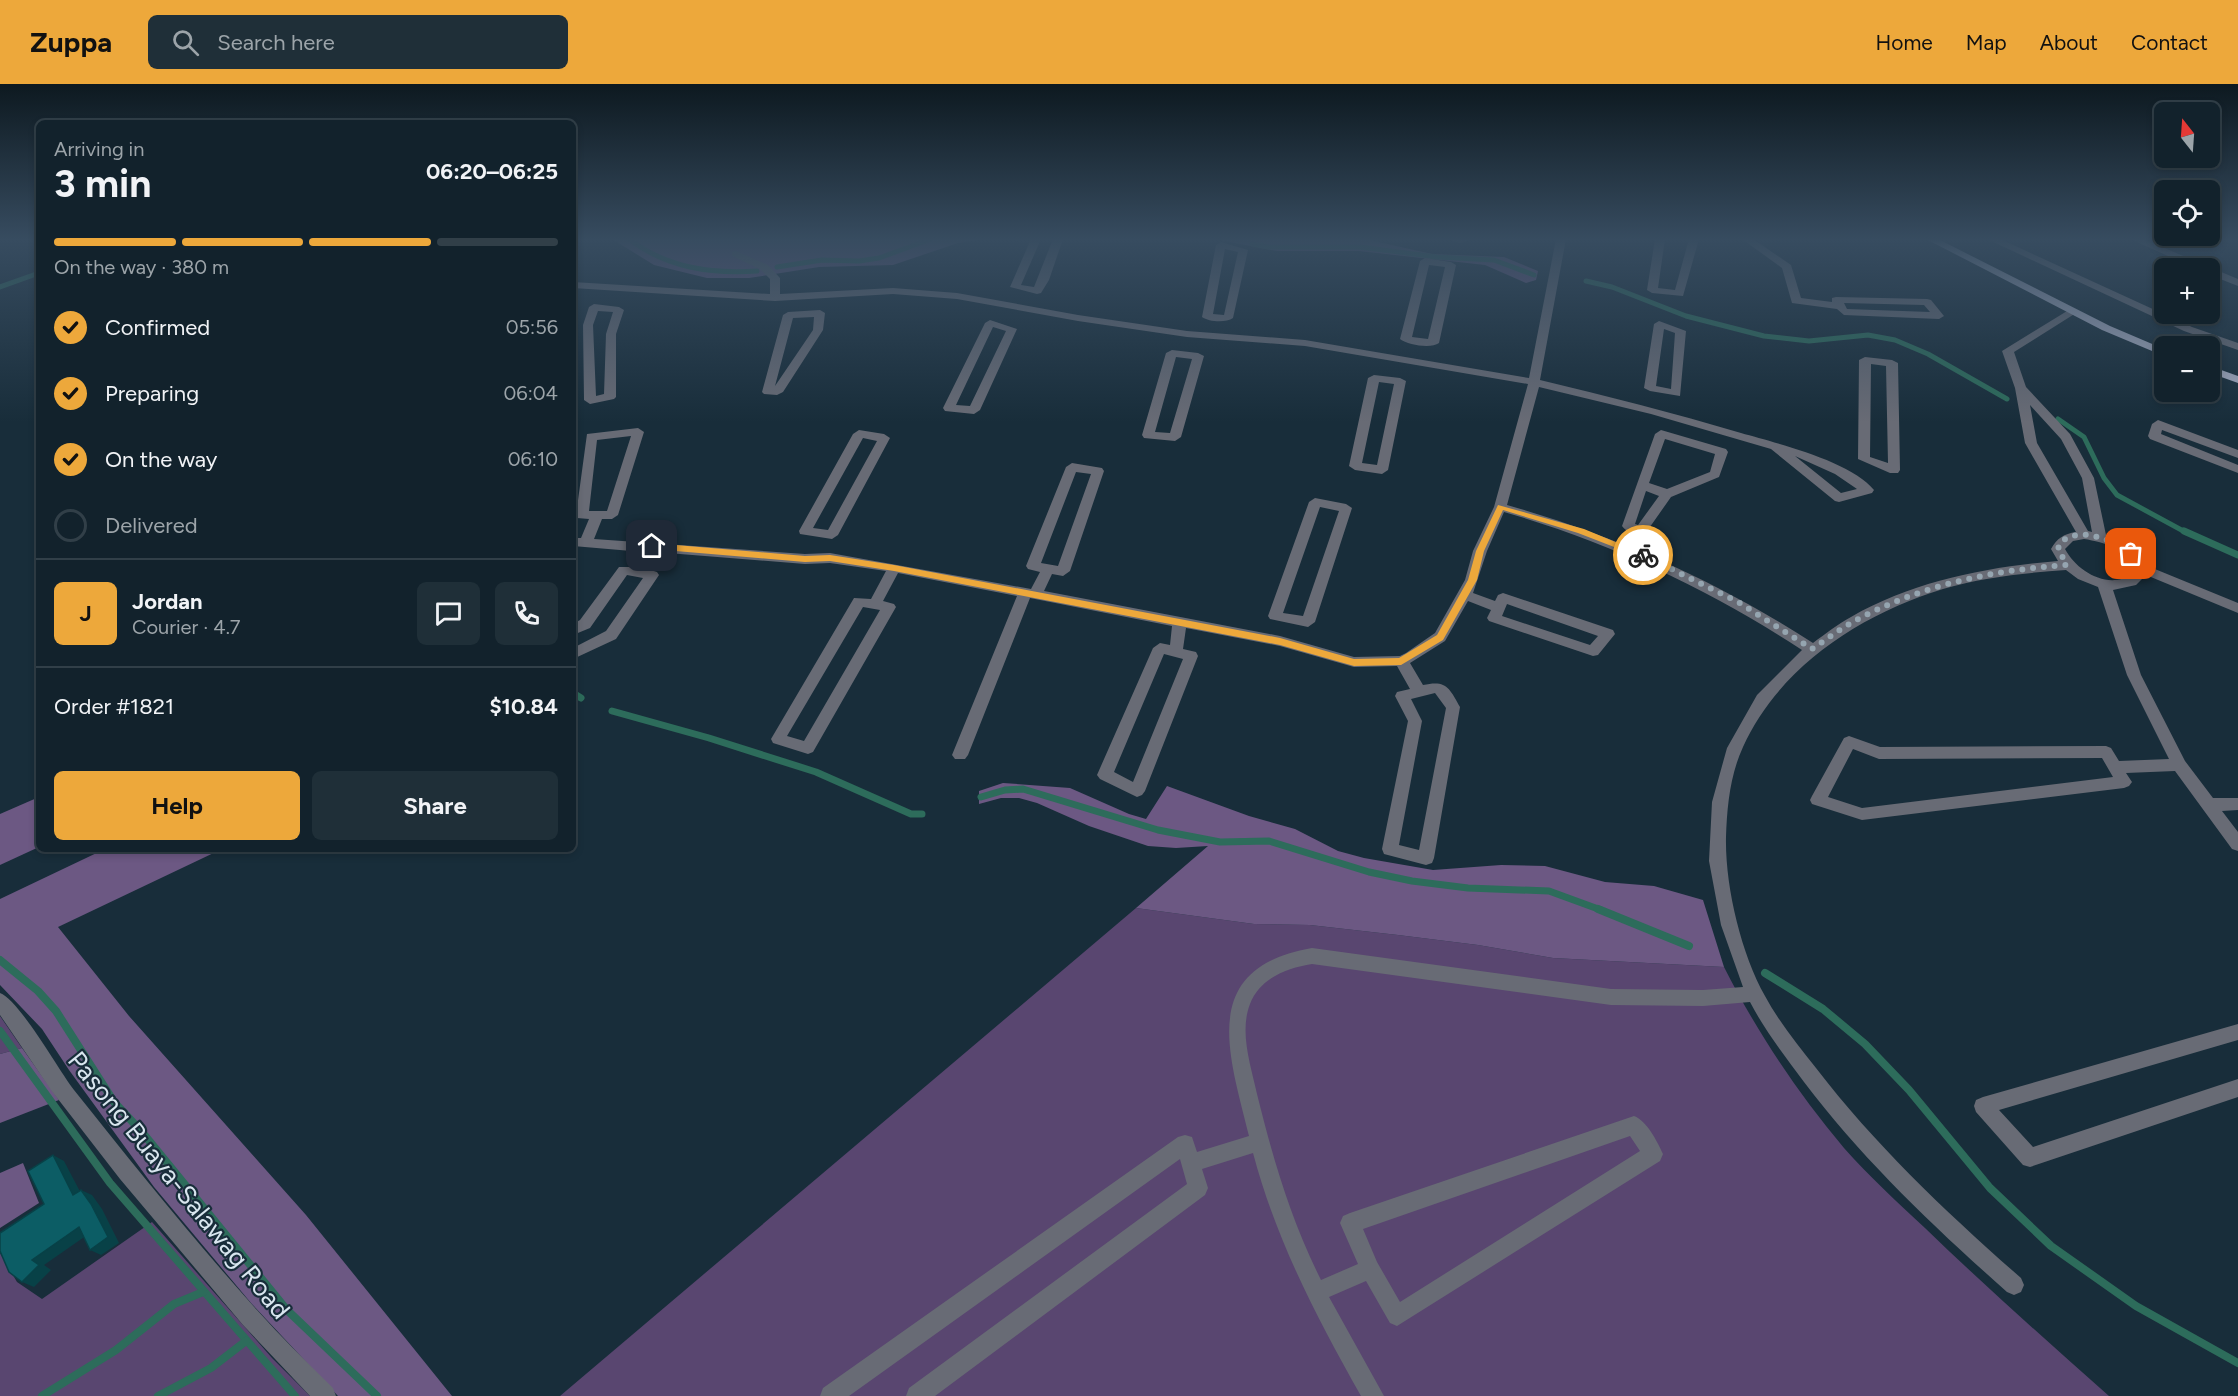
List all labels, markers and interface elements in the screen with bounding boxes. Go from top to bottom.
search box [148,15,568,69]
text: Zuppa [30,25,112,59]
icon: search [169,26,202,59]
text: Search here [217,29,335,56]
text: Home [1876,30,1933,55]
text: Map [1966,30,2007,55]
text: About [2040,30,2098,55]
text: Contact [2131,30,2208,55]
north arrow [2154,102,2220,168]
map controls [2154,102,2220,402]
text: Arriving in [54,137,144,161]
text: 06:20–06:25 [426,158,558,185]
text: 3 min [54,160,151,207]
button: locate [2154,180,2220,246]
text: On the way · 380 m [54,255,229,279]
button: + [2154,258,2220,324]
icon: check [54,311,87,344]
text: Confirmed [105,314,210,341]
text: 05:56 [506,315,558,339]
button: − [2154,336,2220,402]
icon: check [54,377,87,410]
text: Preparing [105,380,199,407]
text: 06:04 [504,381,558,405]
icon: check [54,443,87,476]
text: On the way [105,446,217,473]
text: 06:10 [508,447,558,471]
text: Delivered [105,512,198,539]
pin [626,520,677,571]
courier [1613,525,1673,585]
pin [2105,528,2156,579]
icon: home [635,529,668,562]
icon: bag [2114,537,2147,570]
icon: bike [1627,539,1660,572]
button: chat [417,582,480,645]
button: phone [495,582,558,645]
text: Jordan [132,588,203,615]
text: J [79,600,92,627]
text: Courier · 4.7 [132,615,241,639]
text: Order #1821 [54,693,174,720]
text: $10.84 [489,693,558,720]
button: Help [54,771,300,840]
button: Share [312,771,558,840]
street label: Pasong Buaya-Salawag Road [61,1045,297,1325]

